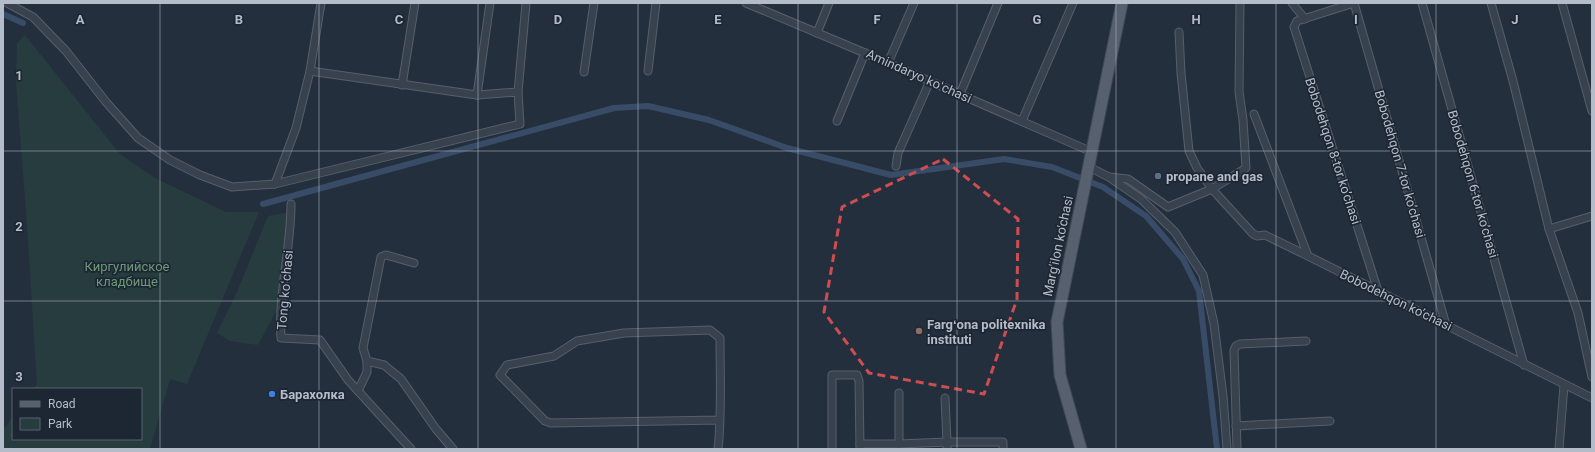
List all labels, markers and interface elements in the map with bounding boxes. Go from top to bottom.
text: A [76,12,85,27]
text: B [235,12,243,27]
text: C [395,12,404,27]
text: D [554,12,562,27]
text: E [714,12,722,27]
text: F [873,12,881,27]
text: G [1033,12,1042,27]
text: H [1191,12,1201,27]
text: I [1354,12,1358,27]
text: J [1511,12,1519,27]
street label: Amindaryo koʻchasi [864,46,974,106]
text: 1 [15,68,23,83]
street label: Bobodehqon 8-tor koʼchasi [1302,76,1364,226]
street label: Bobodehqon 7-tor koʼchasi [1372,88,1428,240]
street label: Bobodehqon 6-tor koʼchasi [1445,108,1501,260]
place label: propane and gas [1166,169,1263,184]
marker: propane and gas [1153,171,1163,181]
street label: Marg'ilon ko'chasi [1040,194,1076,298]
text: 2 [15,219,23,234]
street label: Tong koʻchasi [274,249,296,331]
park label: Киргулийское кладбище [85,259,170,289]
street label: Bobodehqon koʼchasi [1337,266,1455,334]
place label: Fargʻona politexnika instituti [927,317,1046,347]
marker: Fargʻona politexnika instituti [914,326,924,336]
text: 3 [15,369,23,384]
place label: Барахолка [280,387,345,402]
legend [12,388,142,440]
marker: Барахолка [267,389,277,399]
text: Road [48,397,76,411]
text: Park [48,417,73,431]

